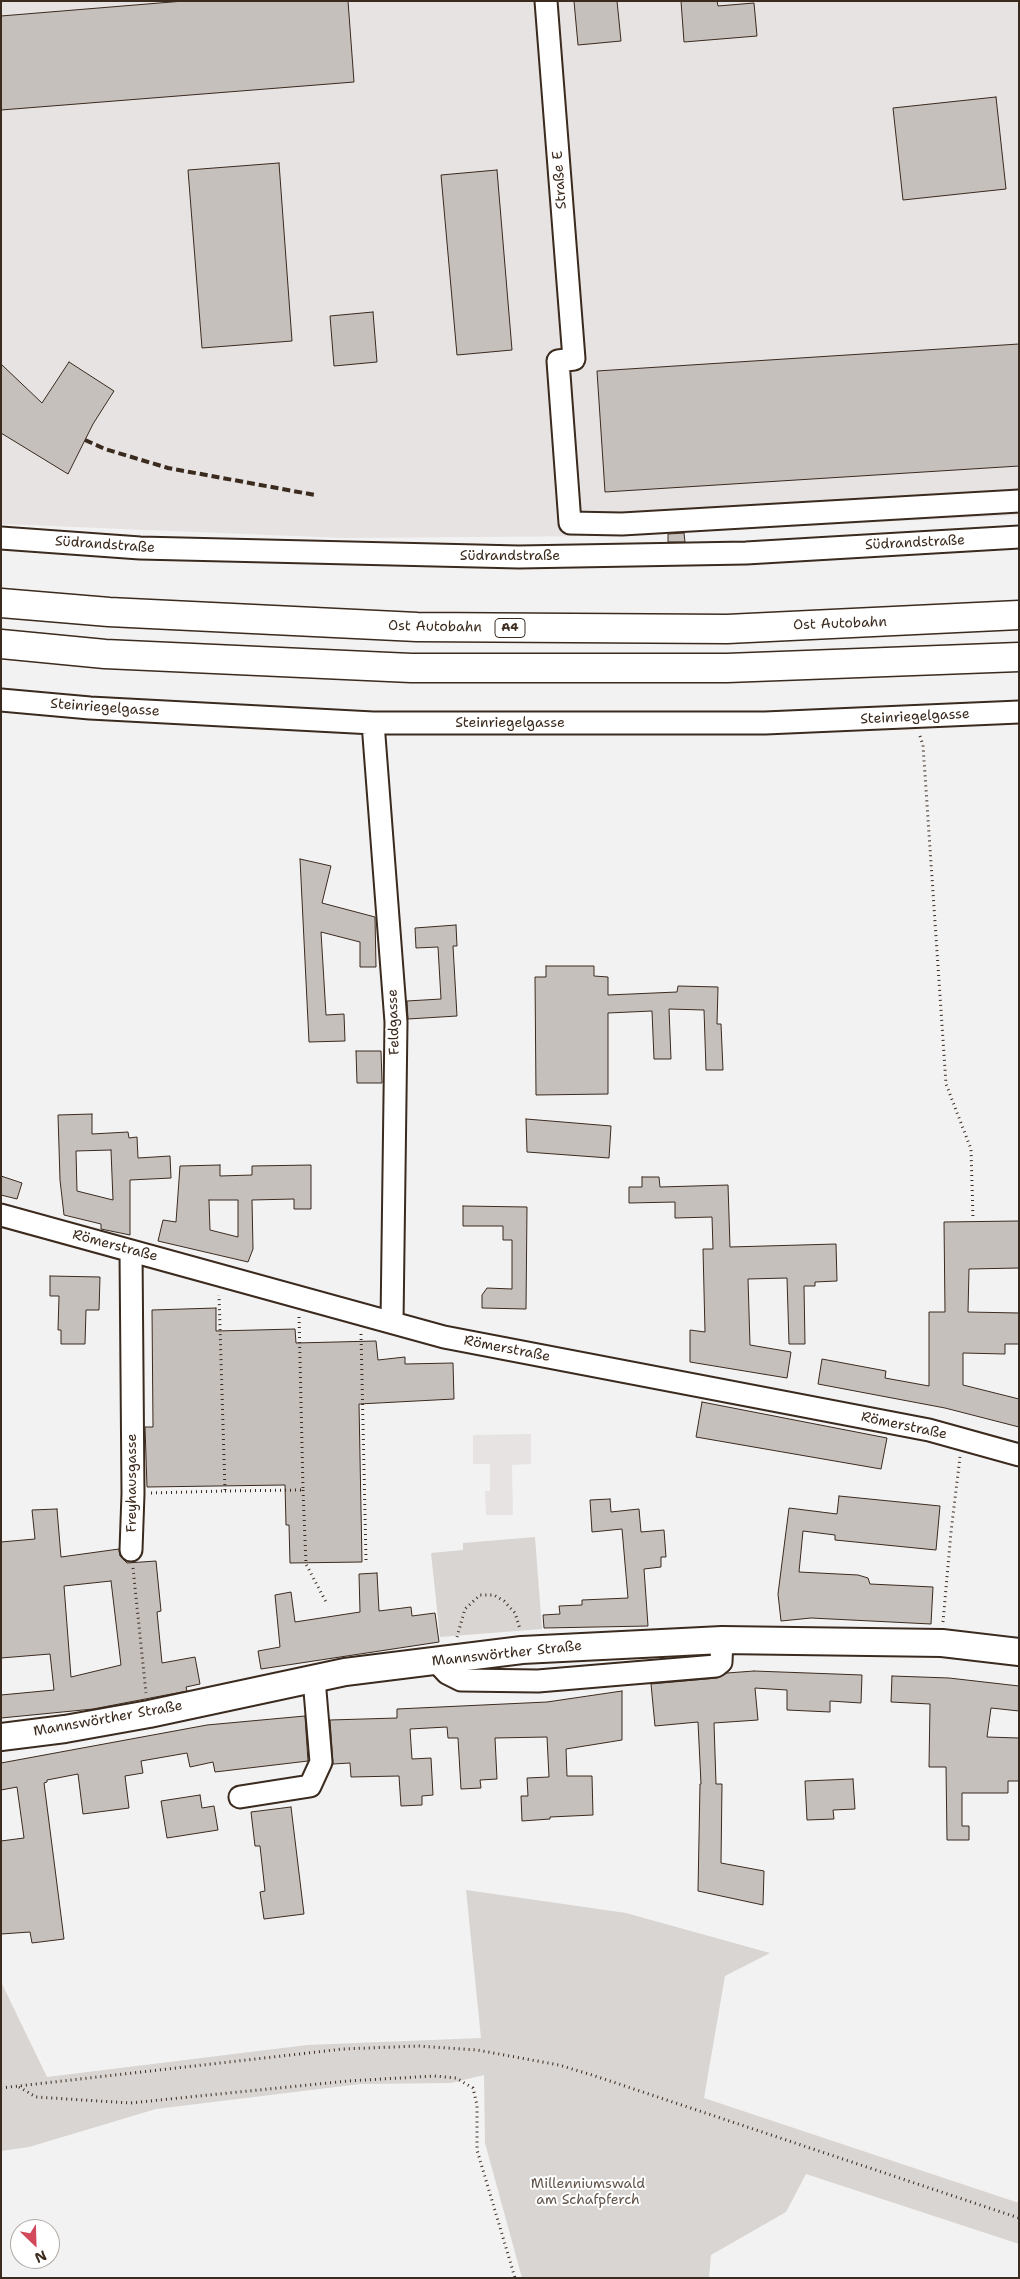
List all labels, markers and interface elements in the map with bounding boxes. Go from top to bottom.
street label: Straße E [550,150,570,210]
street label: Südrandstraße [865,532,965,554]
street label: Südrandstraße [54,533,156,557]
street label: Südrandstraße [460,548,560,564]
street label: Ost Autobahn [793,614,887,634]
street label: Ost Autobahn [388,618,482,636]
road number: A4 [495,618,525,638]
street label: Steinriegelgasse [50,696,160,720]
street label: Steinriegelgasse [860,706,970,728]
street label: Steinriegelgasse [455,715,565,731]
street label: Feldgasse [384,989,404,1055]
street label: Römerstraße [71,1227,159,1265]
street label: Römerstraße [462,1332,552,1366]
street label: Römerstraße [859,1409,949,1443]
street label: Freyhausgasse [124,1434,140,1532]
street label: Mannswörther Straße [431,1638,583,1670]
street label: Mannswörther Straße [32,1698,184,1740]
park label: Millenniumswald am Schafpferch [531,2176,645,2208]
north arrow [10,2219,60,2269]
text: N [32,2246,49,2267]

